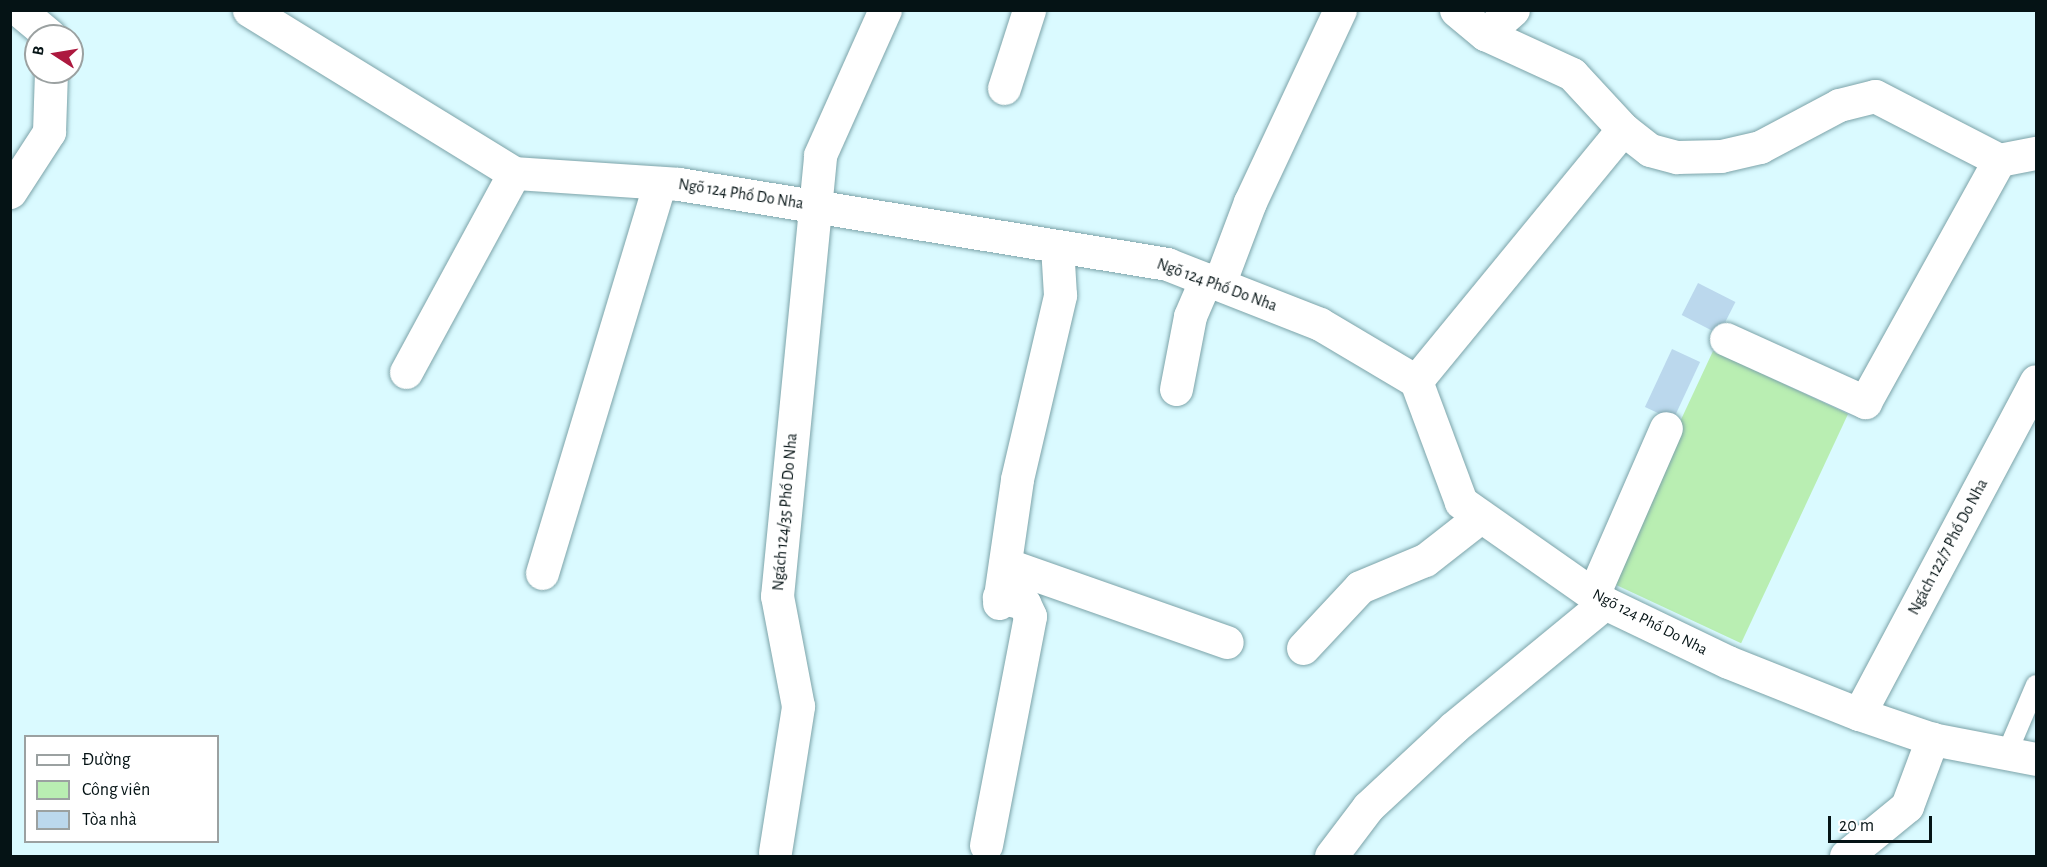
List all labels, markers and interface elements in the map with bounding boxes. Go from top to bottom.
north arrow [24,24,84,84]
text: B [30,44,47,57]
street label: Ngõ 124 Phố Do Nha [677,175,805,213]
street label: Ngõ 124 Phố Do Nha [1154,254,1280,316]
street label: Ngách 124/35 Phố Do Nha [769,432,801,592]
street label: Ngách 122/7 Phố Do Nha [1904,476,1992,618]
street label: Ngõ 124 Phố Do Nha [1589,585,1711,659]
legend [24,735,219,843]
text: Đường [82,751,131,769]
text: Công viên [82,781,150,799]
scale bar [1831,804,1934,842]
text: Tòa nhà [82,811,137,829]
text: 20 m [1839,817,1874,835]

